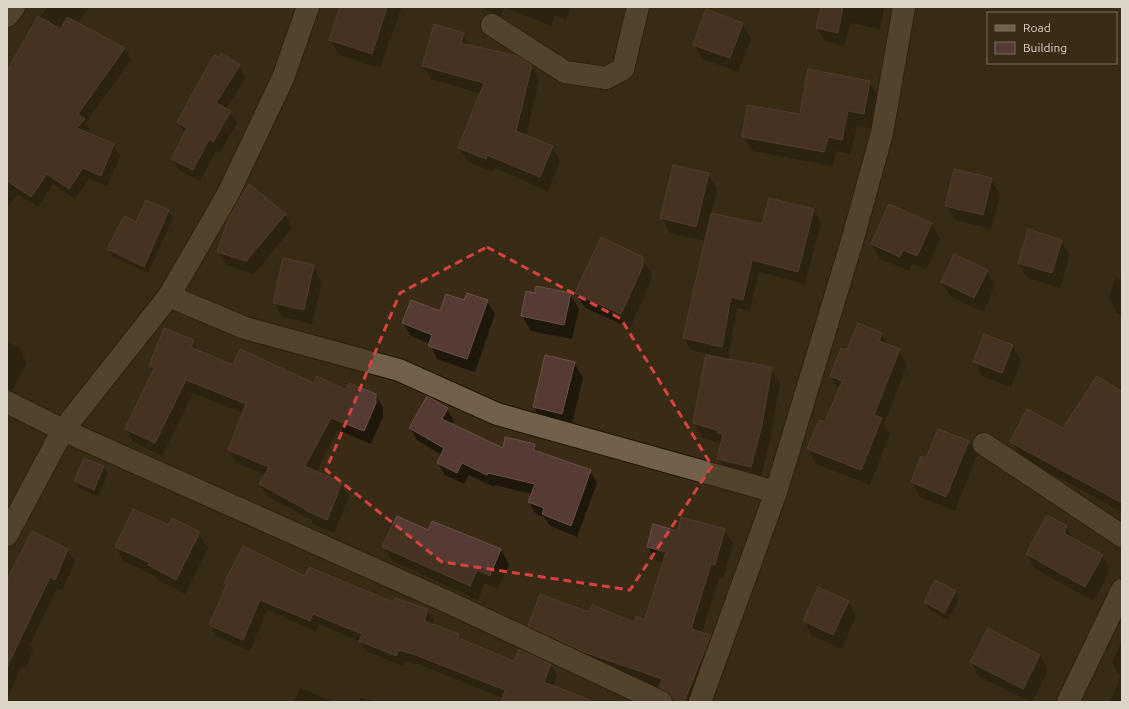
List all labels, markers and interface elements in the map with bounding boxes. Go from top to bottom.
legend [987,12,1117,64]
text: Road [1023,21,1051,34]
text: Building [1023,41,1067,54]

